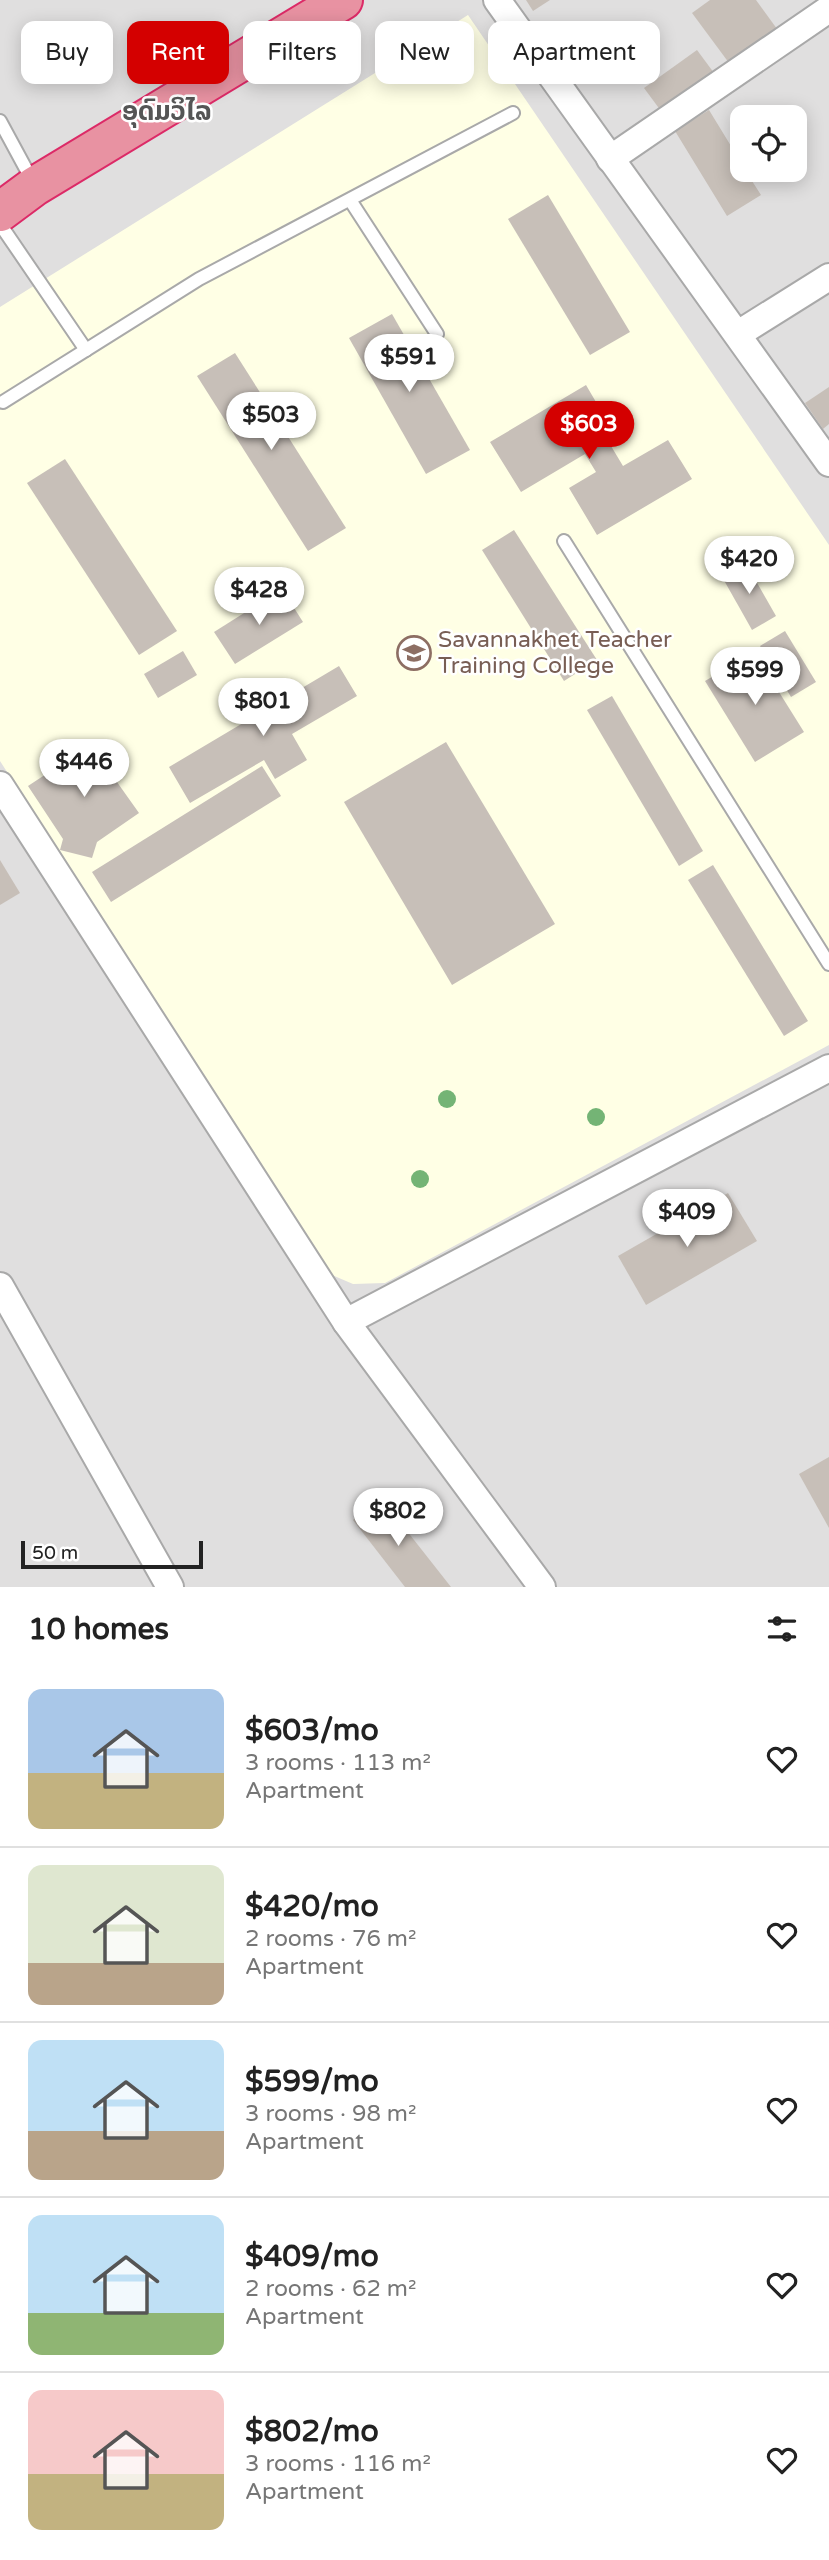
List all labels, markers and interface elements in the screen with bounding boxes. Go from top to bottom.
chip: Buy [21,21,113,84]
chip: Rent [127,21,229,84]
chip: Filters [243,21,361,84]
chip: New [375,21,474,84]
chip: Apartment [488,21,660,84]
district label: ອຸດົມວິໄລ [122,96,212,128]
map controls [730,105,807,182]
button: locate [730,105,807,182]
pin: $591 [368,334,450,394]
text: $591 [380,343,438,371]
pin: $503 [230,392,312,452]
text: $503 [242,401,300,429]
pin: $603 [548,402,630,461]
text: $603 [560,410,618,438]
pin: $420 [708,536,790,596]
text: $420 [720,545,778,573]
pin: $428 [218,568,300,627]
text: $428 [230,576,288,604]
place label: Savannakhet Teacher Training College [438,626,672,680]
school or university icon: Savannakhet Teacher Training College [395,634,433,672]
pin: $599 [714,648,796,707]
text: $599 [726,656,784,684]
pin: $801 [222,678,304,738]
text: $801 [234,687,292,715]
pin: $446 [43,740,125,799]
text: $446 [55,748,113,776]
pin: $409 [646,1190,728,1249]
text: $409 [658,1198,716,1226]
pin: $802 [357,1488,439,1548]
text: $802 [369,1497,427,1525]
scale bar [21,1538,203,1570]
text: 50 m [32,1542,78,1564]
icon: filters [763,1610,801,1648]
text: 10 homes [28,1611,169,1648]
text: $603/mo [245,1712,379,1749]
icon: home [84,1717,168,1801]
icon: heart [763,1740,801,1778]
text: 3 rooms · 113 m² [245,1749,431,1777]
text: Apartment [245,1777,364,1805]
text: $420/mo [245,1888,379,1925]
icon: home [84,1893,168,1977]
icon: heart [763,1916,801,1954]
text: 2 rooms · 76 m² [245,1925,416,1953]
text: Apartment [245,1953,364,1981]
text: $599/mo [245,2063,379,2100]
icon: home [84,2068,168,2152]
icon: heart [763,2091,801,2129]
text: 3 rooms · 98 m² [245,2100,416,2128]
text: Apartment [245,2128,364,2156]
text: $409/mo [245,2238,379,2275]
icon: home [84,2243,168,2327]
icon: heart [763,2266,801,2304]
text: 2 rooms · 62 m² [245,2275,416,2303]
text: Apartment [245,2303,364,2331]
text: $802/mo [245,2413,379,2450]
icon: home [84,2418,168,2502]
icon: heart [763,2441,801,2479]
text: 3 rooms · 116 m² [245,2450,431,2478]
text: Apartment [245,2478,364,2506]

